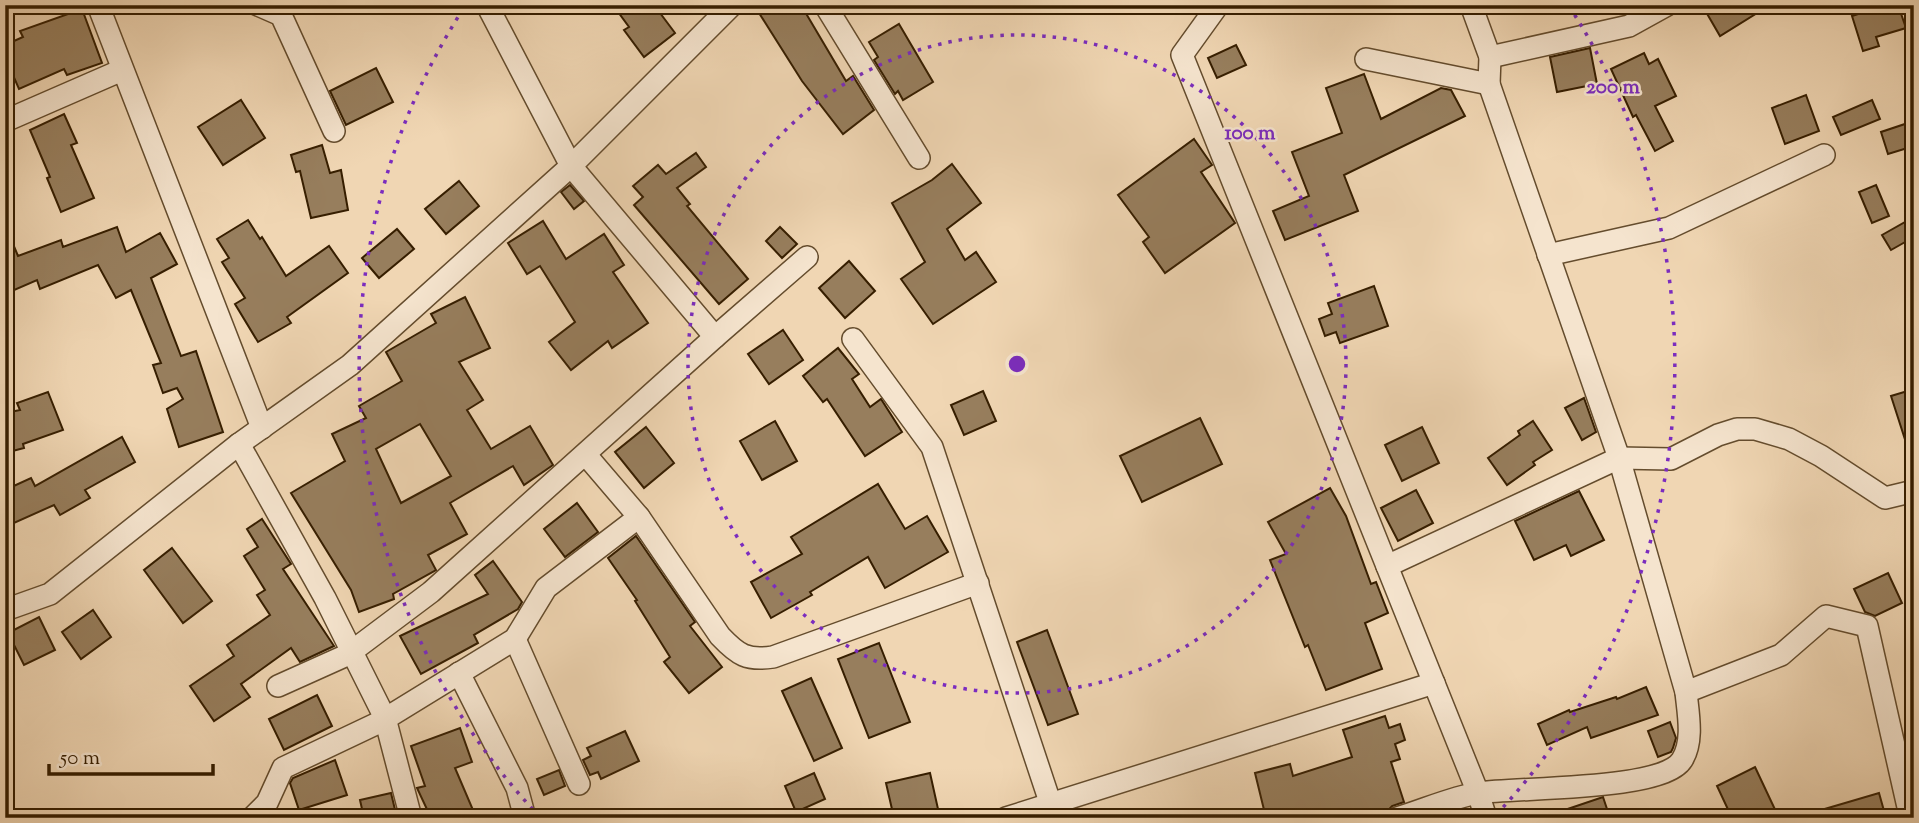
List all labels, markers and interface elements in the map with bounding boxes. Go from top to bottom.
text: 200 m [1586,73,1641,103]
text: 100 m [1225,119,1276,149]
centre of rings [1005,352,1029,376]
scale bar [49,732,214,776]
text: 50 m [59,744,100,774]

